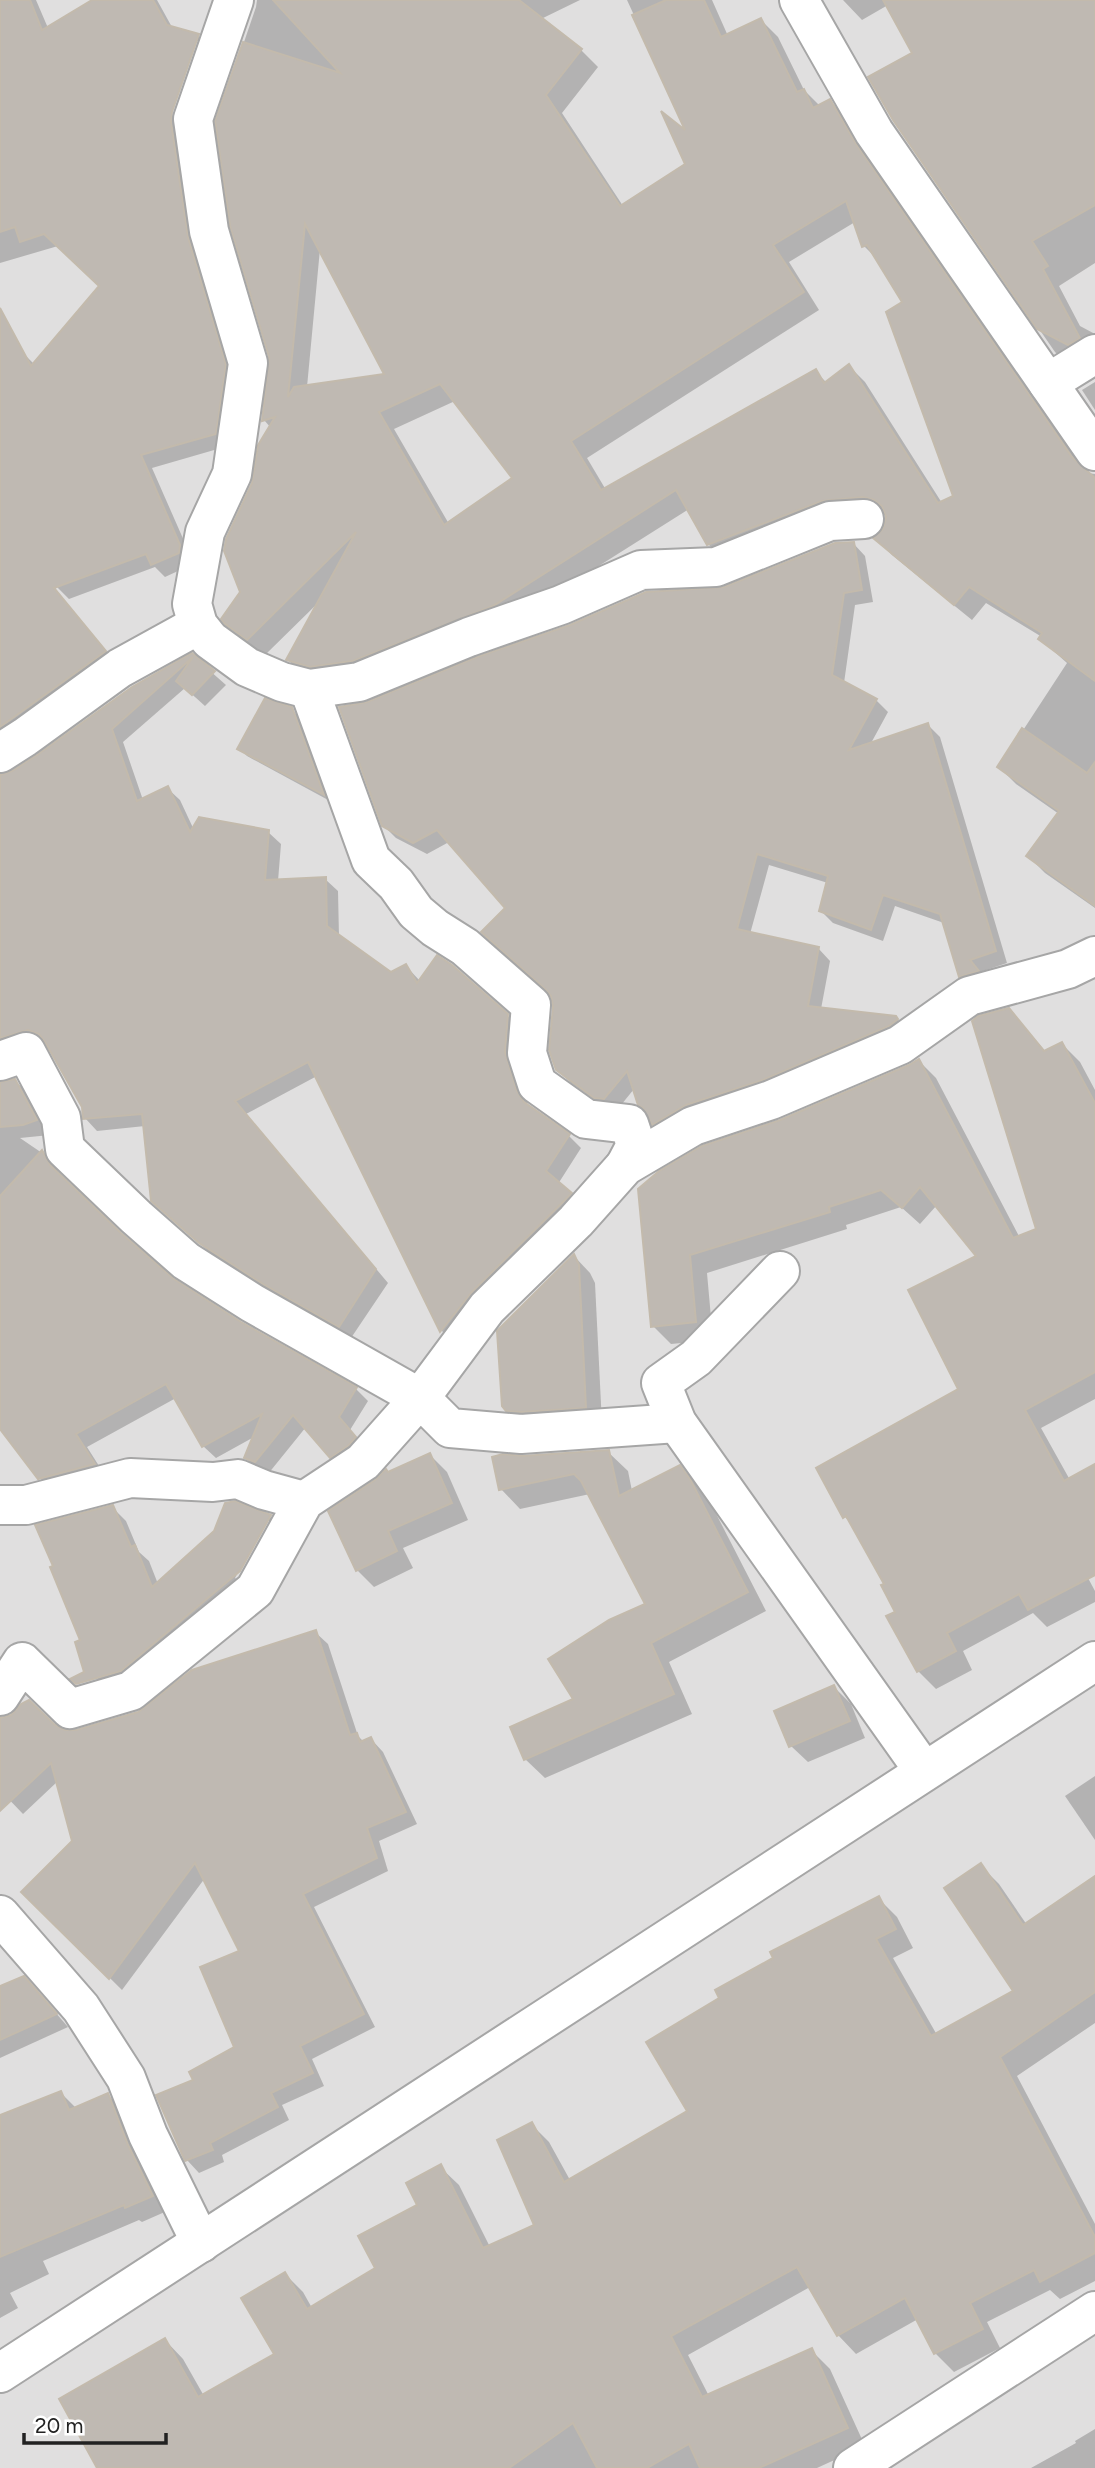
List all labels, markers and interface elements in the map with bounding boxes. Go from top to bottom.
scale bar [24,2402,166,2446]
text: 20 m [35,2413,83,2438]

